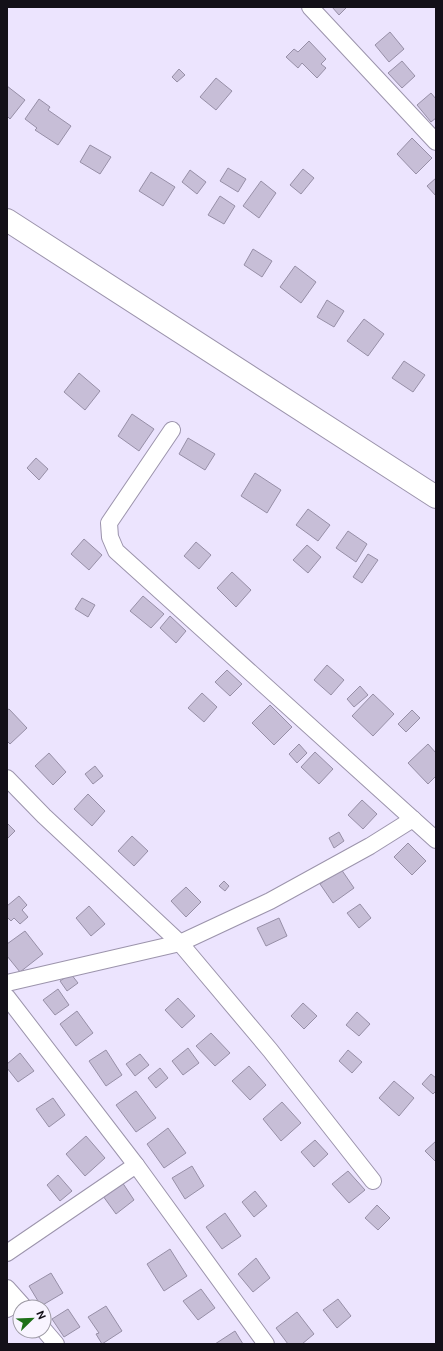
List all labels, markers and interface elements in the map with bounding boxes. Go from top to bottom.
north arrow [12,1299,52,1339]
text: N [34,1309,48,1321]

